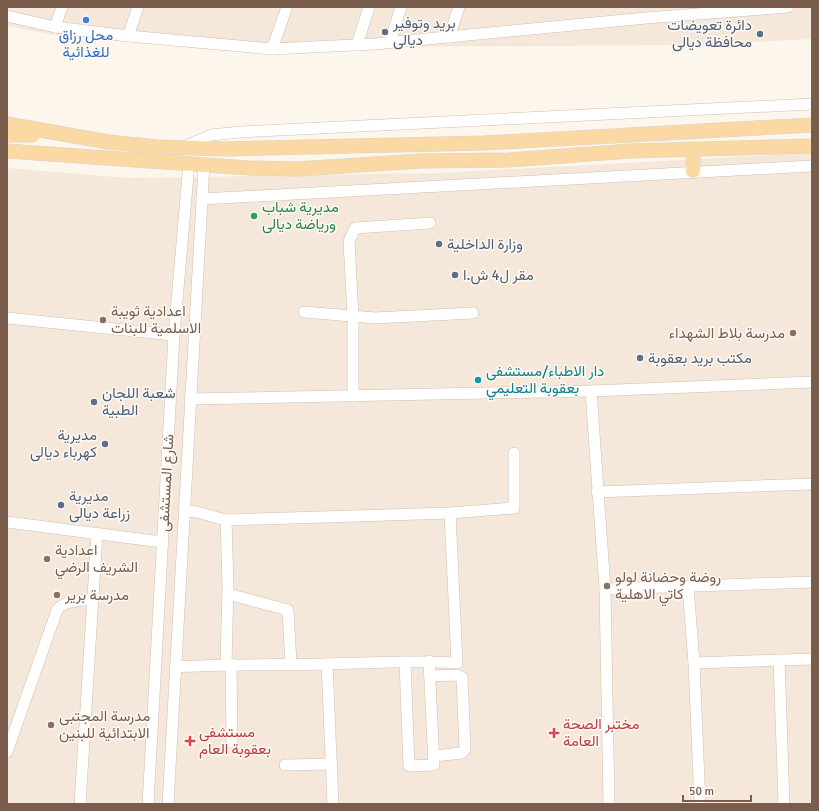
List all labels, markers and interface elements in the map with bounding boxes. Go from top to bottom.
place label: بريد وتوفير ديالى [392,14,456,50]
marker: محل رزاق للغذائية [81,15,91,25]
place label: دائرة تعويضات محافظة ديالى [667,16,752,52]
place label: محل رزاق للغذائية [59,26,113,61]
marker: بريد وتوفير ديالى [380,27,390,37]
marker: دائرة تعويضات محافظة ديالى [755,29,765,39]
place label: مديرية شباب ورياضة ديالى [262,198,339,234]
marker: مديرية شباب ورياضة ديالى [249,211,259,221]
place label: وزارة الداخلية [447,235,523,253]
marker: وزارة الداخلية [434,239,444,249]
place label: مقر ل4 ش.ا [463,266,534,285]
marker: مقر ل4 ش.ا [450,270,460,280]
place label: اعدادية ثويبة الاسلمية للبنات [111,302,201,337]
marker: اعدادية ثويبة الاسلمية للبنات [98,315,108,325]
place label: مدرسة بلاط الشهداء [669,324,785,342]
marker: مدرسة بلاط الشهداء [788,328,798,338]
place label: مكتب بريد بعقوبة [648,349,752,367]
marker: مكتب بريد بعقوبة [635,353,645,363]
place label: دار الاطباء/مستشفى بعقوبة التعليمي [486,362,604,401]
marker: دار الاطباء/مستشفى بعقوبة التعليمي [473,375,483,385]
place label: شعبة اللجان الطبية [102,384,176,419]
marker: شعبة اللجان الطبية [89,397,99,407]
place label: مديرية كهرباء ديالى [30,426,97,462]
street label: شارع المستشفى [154,434,180,532]
marker: مديرية كهرباء ديالى [100,439,110,449]
place label: مديرية زراعة ديالى [69,487,130,523]
marker: مديرية زراعة ديالى [56,500,66,510]
place label: اعدادية الشريف الرضي [55,541,138,580]
marker: اعدادية الشريف الرضي [42,554,52,564]
place label: روضة وحضانة لولو كاتي الاهلية [615,568,721,607]
marker: روضة وحضانة لولو كاتي الاهلية [602,581,612,591]
place label: مدرسة برير [64,586,129,604]
marker: مدرسة برير [52,590,62,600]
place label: مدرسة المجتبى الابتدائية للبنين [59,707,150,743]
place label: مختبر الصحة العامة [563,715,640,750]
marker: مدرسة المجتبى الابتدائية للبنين [46,720,56,730]
place label: مستشفى بعقوبة العام [199,723,271,759]
marker: مختبر الصحة العامة [548,727,560,739]
marker: مستشفى بعقوبة العام [184,735,196,747]
scale bar [683,777,751,803]
text: 50 m [689,784,714,799]

